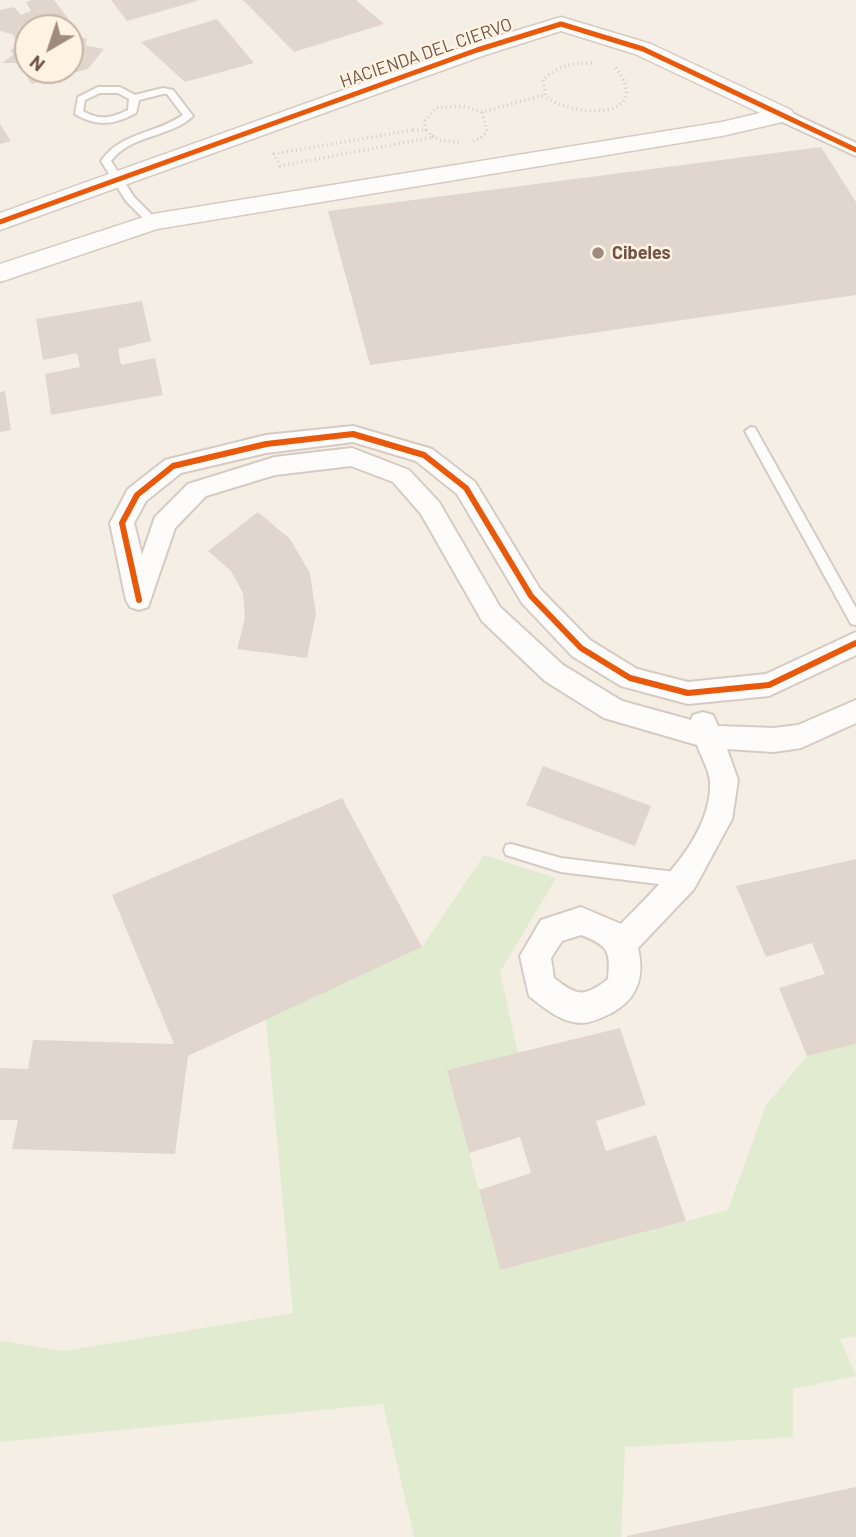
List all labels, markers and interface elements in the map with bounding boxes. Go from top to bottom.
street label: HACIENDA DEL CIERVO [337,13,515,93]
north arrow [14,14,84,84]
text: N [25,51,49,77]
place label: Cibeles [612,242,671,264]
marker: Cibeles [590,245,606,261]

